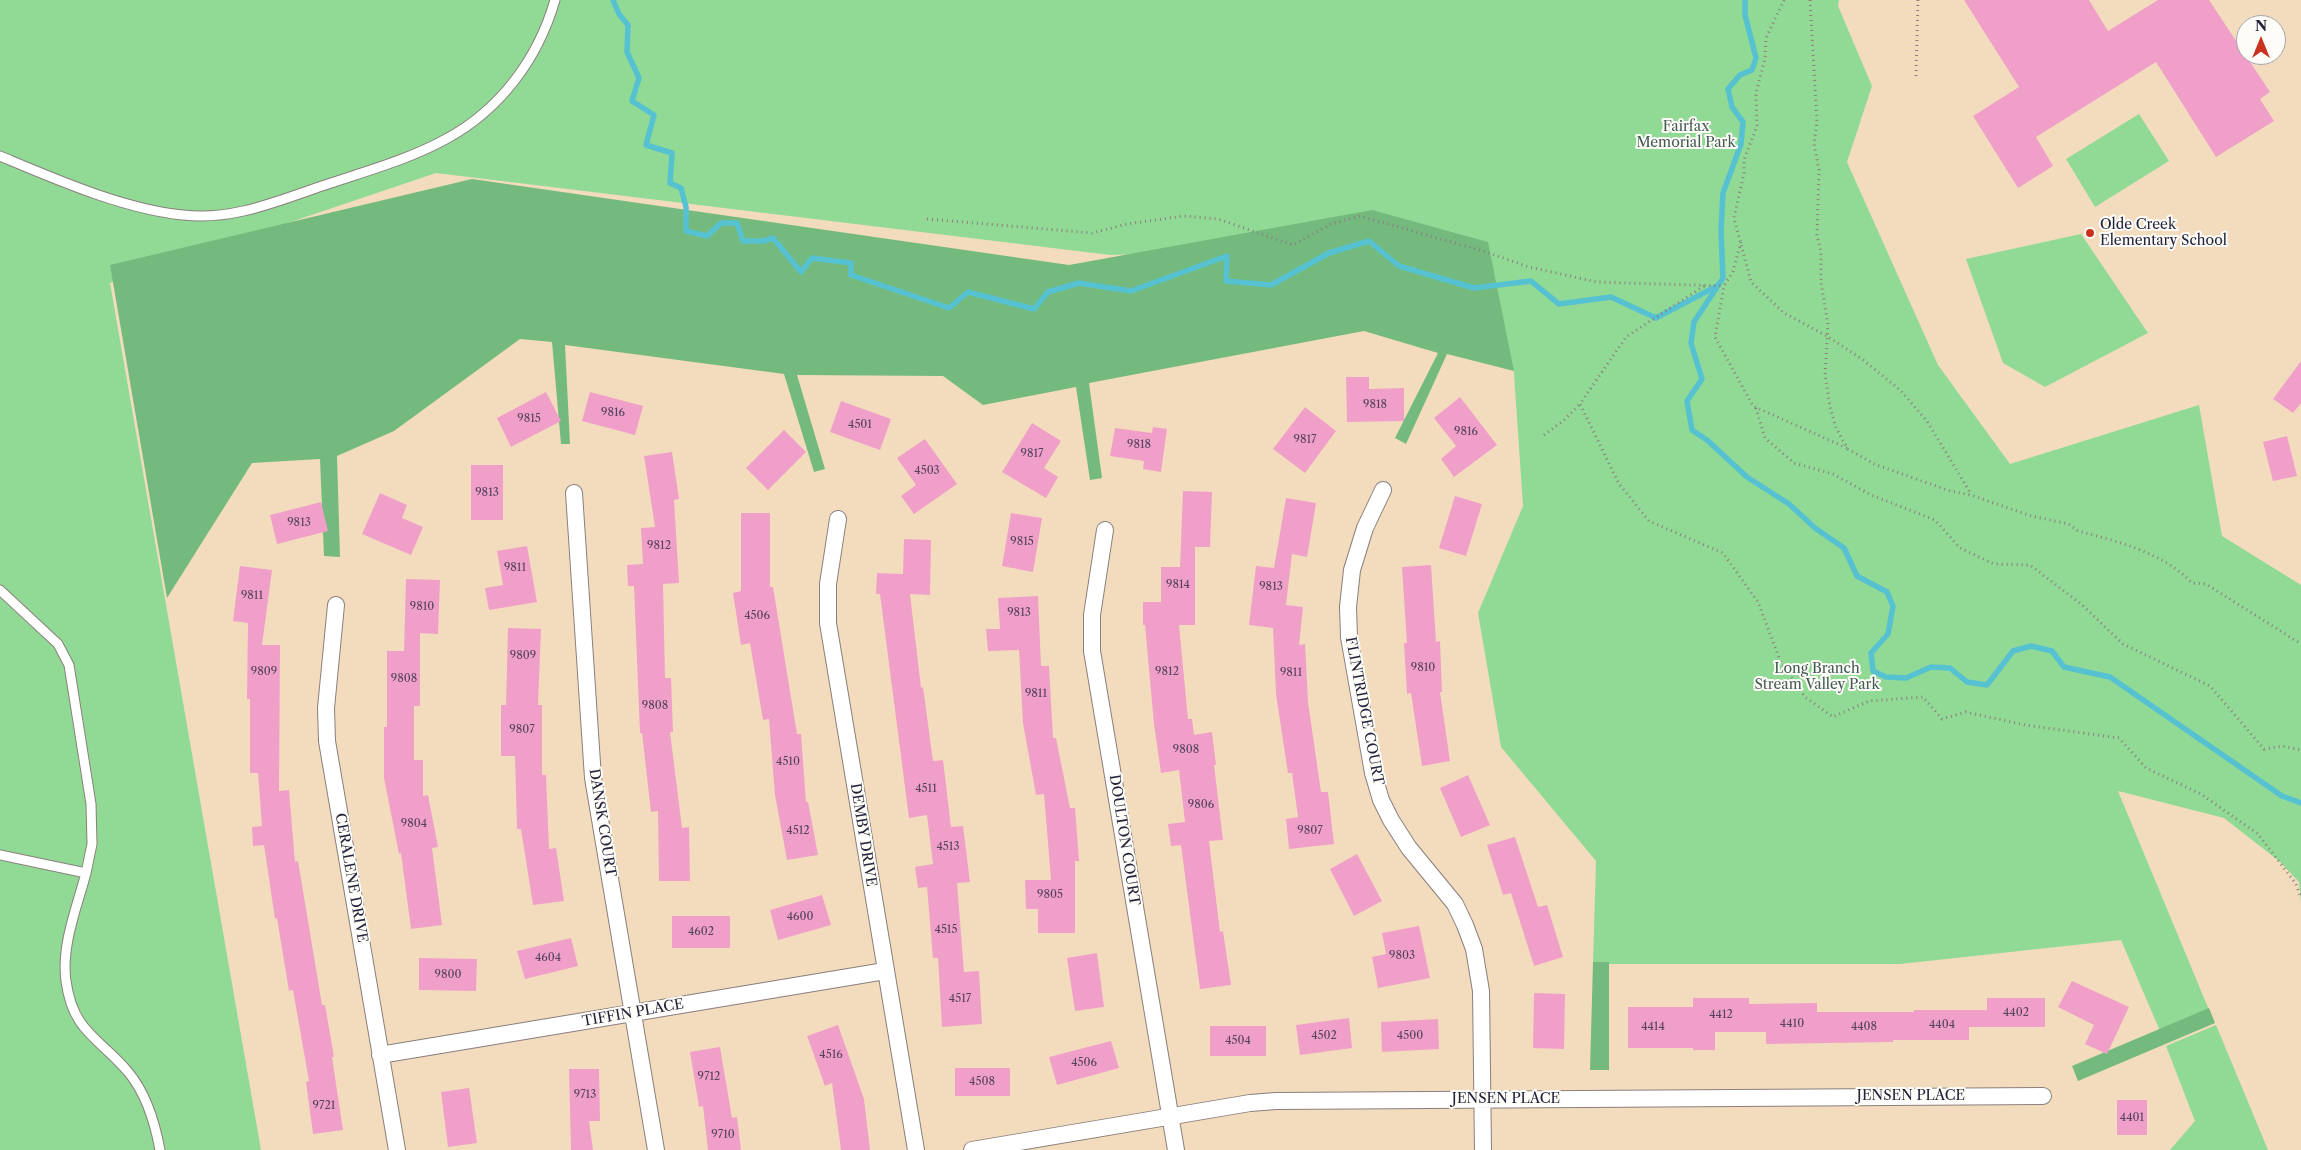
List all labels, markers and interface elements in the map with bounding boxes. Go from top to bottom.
north arrow [2236,15,2286,65]
text: N [2255,17,2267,35]
park label: Fairfax Memorial Park [1636,119,1736,152]
place label: Olde Creek Elementary School [2100,217,2227,250]
marker: Olde Creek Elementary School [2084,227,2096,239]
house number: 9818 [1363,398,1387,412]
house number: 9816 [601,406,625,420]
house number: 9815 [517,412,541,426]
house number: 4501 [848,418,872,432]
house number: 9816 [1454,425,1478,439]
house number: 9817 [1293,433,1317,447]
house number: 9818 [1127,438,1151,452]
house number: 9817 [1020,447,1044,461]
house number: 4503 [914,464,940,478]
house number: 9813 [475,486,499,500]
house number: 9813 [287,516,311,530]
house number: 9815 [1010,535,1034,549]
house number: 9812 [647,539,671,553]
house number: 9811 [504,561,526,575]
house number: 9814 [1166,578,1190,592]
house number: 9813 [1259,580,1283,594]
house number: 9811 [241,589,263,603]
house number: 9810 [410,600,434,614]
house number: 9813 [1007,606,1031,620]
house number: 4506 [744,609,770,623]
street label: FLINTRIDGE COURT [1341,635,1387,787]
house number: 9809 [510,649,536,663]
house number: 9810 [1411,661,1435,675]
park label: Long Branch Stream Valley Park [1754,661,1880,694]
house number: 9809 [251,665,277,679]
house number: 9812 [1155,665,1179,679]
house number: 9811 [1280,666,1302,680]
house number: 9808 [391,672,417,686]
house number: 9811 [1025,687,1047,701]
house number: 9808 [642,699,668,713]
house number: 9807 [509,723,535,737]
house number: 9808 [1173,743,1199,757]
house number: 4510 [776,755,800,769]
street label: DANSK COURT [585,768,619,878]
street label: DOULTON COURT [1105,773,1143,907]
street label: DEMBY DRIVE [847,782,879,888]
house number: 4511 [915,782,937,796]
house number: 9806 [1188,798,1214,812]
street label: CERALENE DRIVE [331,812,371,944]
house number: 9804 [401,817,427,831]
house number: 4512 [786,824,810,838]
house number: 9807 [1297,824,1323,838]
house number: 4513 [936,840,960,854]
house number: 9805 [1037,888,1063,902]
house number: 4600 [787,910,813,924]
house number: 4515 [935,923,957,937]
house number: 4602 [688,925,714,939]
house number: 9803 [1389,949,1415,963]
house number: 4604 [535,951,561,965]
house number: 9800 [435,968,461,982]
house number: 4517 [949,992,971,1006]
street label: TIFFIN PLACE [581,996,685,1030]
house number: 4402 [2003,1006,2029,1020]
house number: 4412 [1709,1008,1733,1022]
house number: 4410 [1780,1017,1804,1031]
house number: 4404 [1929,1018,1955,1032]
house number: 4414 [1641,1020,1665,1034]
house number: 4408 [1851,1020,1877,1034]
house number: 4502 [1311,1029,1337,1043]
house number: 4500 [1397,1029,1423,1043]
house number: 4504 [1225,1034,1251,1048]
house number: 4516 [819,1048,843,1062]
house number: 4506 [1071,1056,1097,1070]
house number: 9712 [698,1070,720,1084]
house number: 4508 [969,1075,995,1089]
house number: 9713 [574,1088,596,1102]
street label: JENSEN PLACE [1857,1088,1965,1104]
street label: JENSEN PLACE [1452,1091,1560,1107]
house number: 9721 [313,1099,335,1113]
house number: 4401 [2120,1111,2144,1125]
house number: 9710 [711,1128,735,1142]

